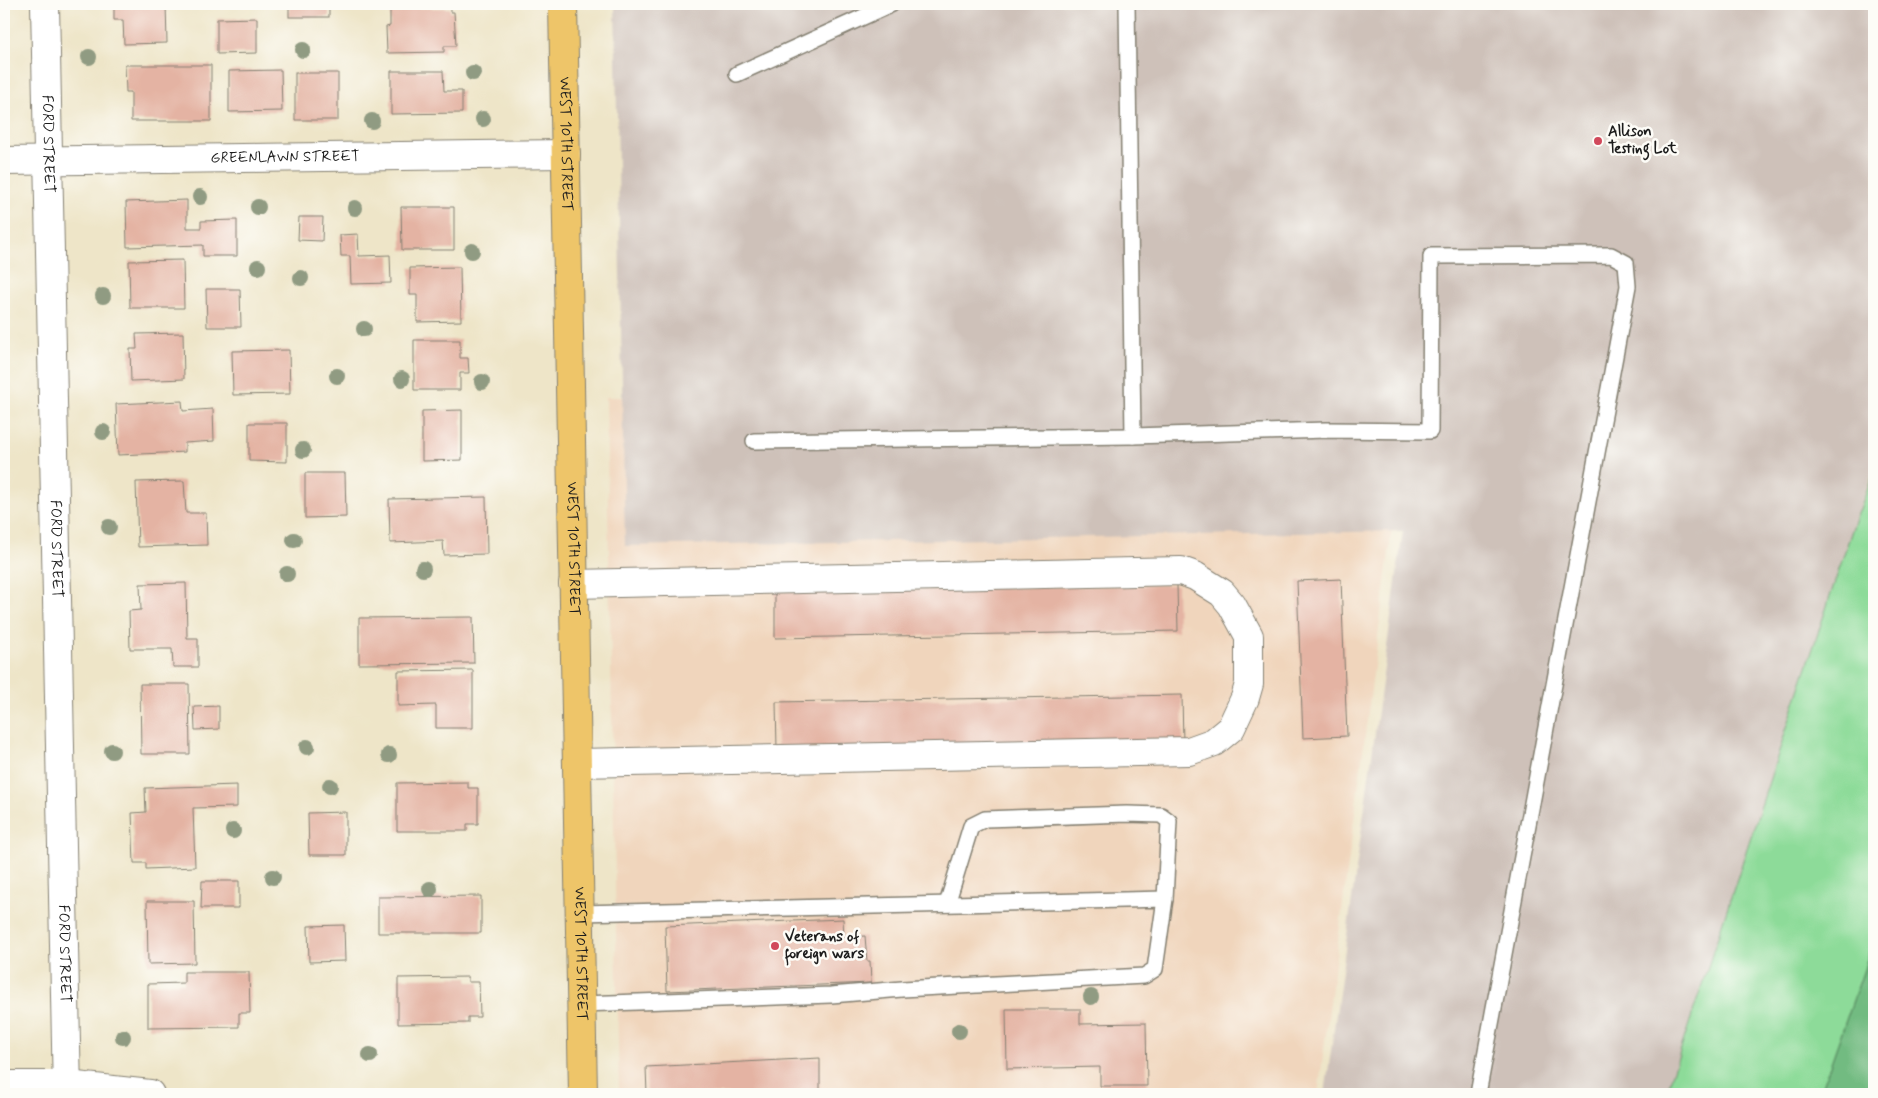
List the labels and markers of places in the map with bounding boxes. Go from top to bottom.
place label: Allison Testing Lot [1608,122,1678,161]
marker: Allison Testing Lot [1592,135,1604,147]
place label: Veterans of foreign wars [784,927,865,966]
marker: Veterans of foreign wars [769,940,781,952]

